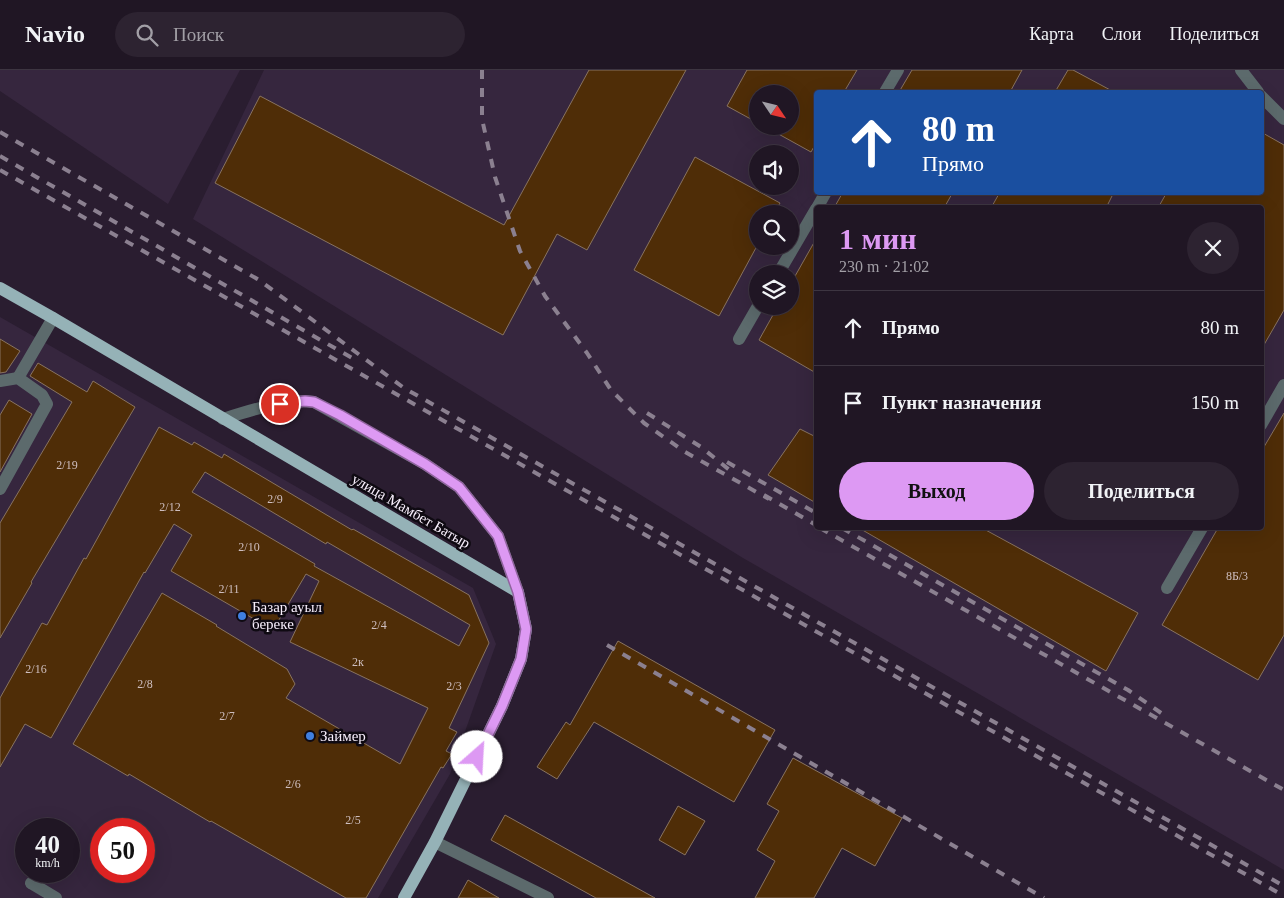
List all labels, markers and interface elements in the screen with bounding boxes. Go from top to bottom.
search box [115,12,465,57]
text: Navio [25,21,85,47]
icon: search [133,21,161,49]
text: Поиск [173,24,224,45]
text: Карта [1029,24,1074,44]
text: Слои [1102,24,1141,44]
text: Поделиться [1169,24,1259,44]
north arrow [749,85,799,135]
map controls [749,85,799,315]
icon: ahead [839,110,904,175]
text: 80 m [922,110,995,149]
button: sound [749,145,799,195]
text: Прямо [922,151,984,176]
button: search [749,205,799,255]
text: 1 мин [839,222,917,255]
button: close [1187,222,1239,274]
text: 230 m · 21:02 [839,258,929,275]
button: layers [749,265,799,315]
icon: ahead [839,314,867,342]
text: Прямо [882,317,940,338]
text: 80 m [1200,317,1239,338]
pin [259,383,301,425]
icon: arrive [839,389,867,417]
icon: arrive [266,390,294,418]
text: Пункт назначения [882,392,1041,413]
text: 150 m [1191,392,1239,413]
house number: 2/19 [56,458,78,472]
button: Выход [839,462,1034,520]
button: Поделиться [1044,462,1239,520]
street label: улица Мамбет Батыр [349,471,473,551]
house number: 2/9 [267,492,283,506]
house number: 2/12 [159,500,181,514]
house number: 2/10 [238,540,260,554]
house number: 8Б/3 [1226,569,1248,583]
house number: 2/11 [219,582,239,596]
place label: Базар ауыл береке [252,599,323,632]
marker: Базар ауыл береке [236,610,248,622]
house number: 2/4 [371,618,387,632]
house number: 2к [352,655,364,669]
house number: 2/16 [25,662,47,676]
house number: 2/8 [137,677,153,691]
house number: 2/3 [446,679,462,693]
house number: 2/7 [219,709,235,723]
place label: Займер [320,728,366,744]
marker: Займер [304,730,316,742]
position arrow [450,730,502,782]
house number: 2/6 [285,777,301,791]
house number: 2/5 [345,813,361,827]
speed limit sign: 50 [90,818,155,883]
text: 40 [35,831,60,858]
text: km/h [35,856,60,870]

